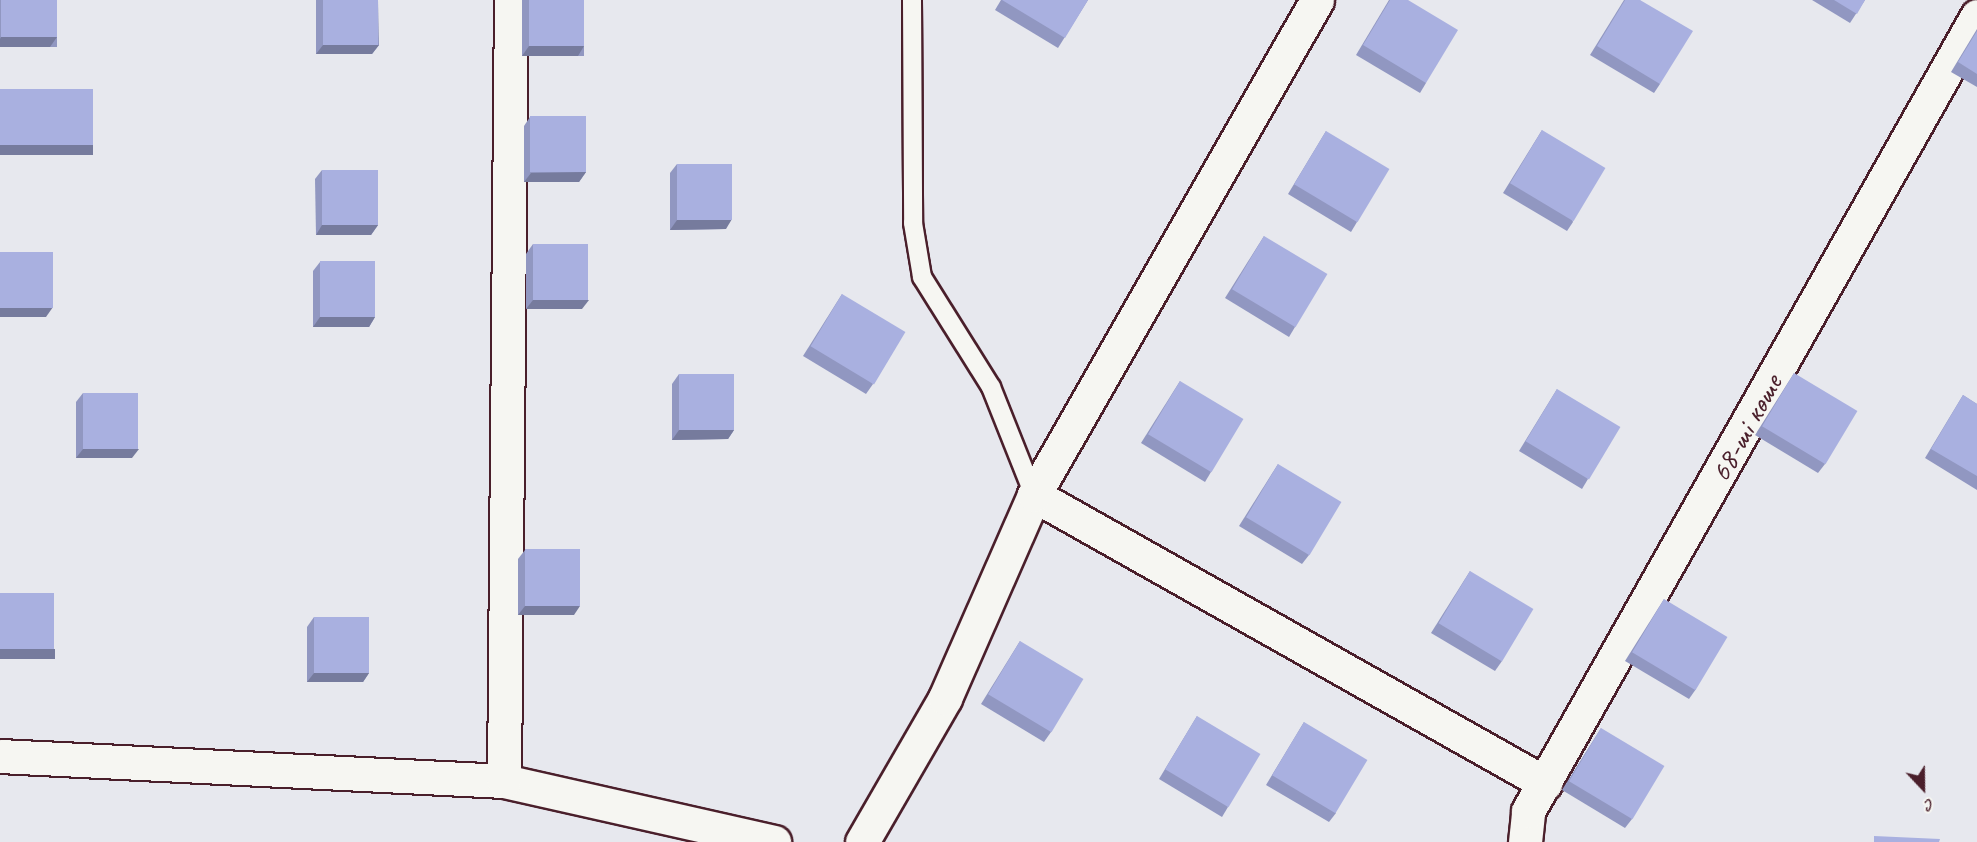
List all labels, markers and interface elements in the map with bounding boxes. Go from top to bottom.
street label: 68-ші көше [1702,368,1790,488]
north arrow [1893,758,1953,818]
text: С [1922,794,1937,815]

